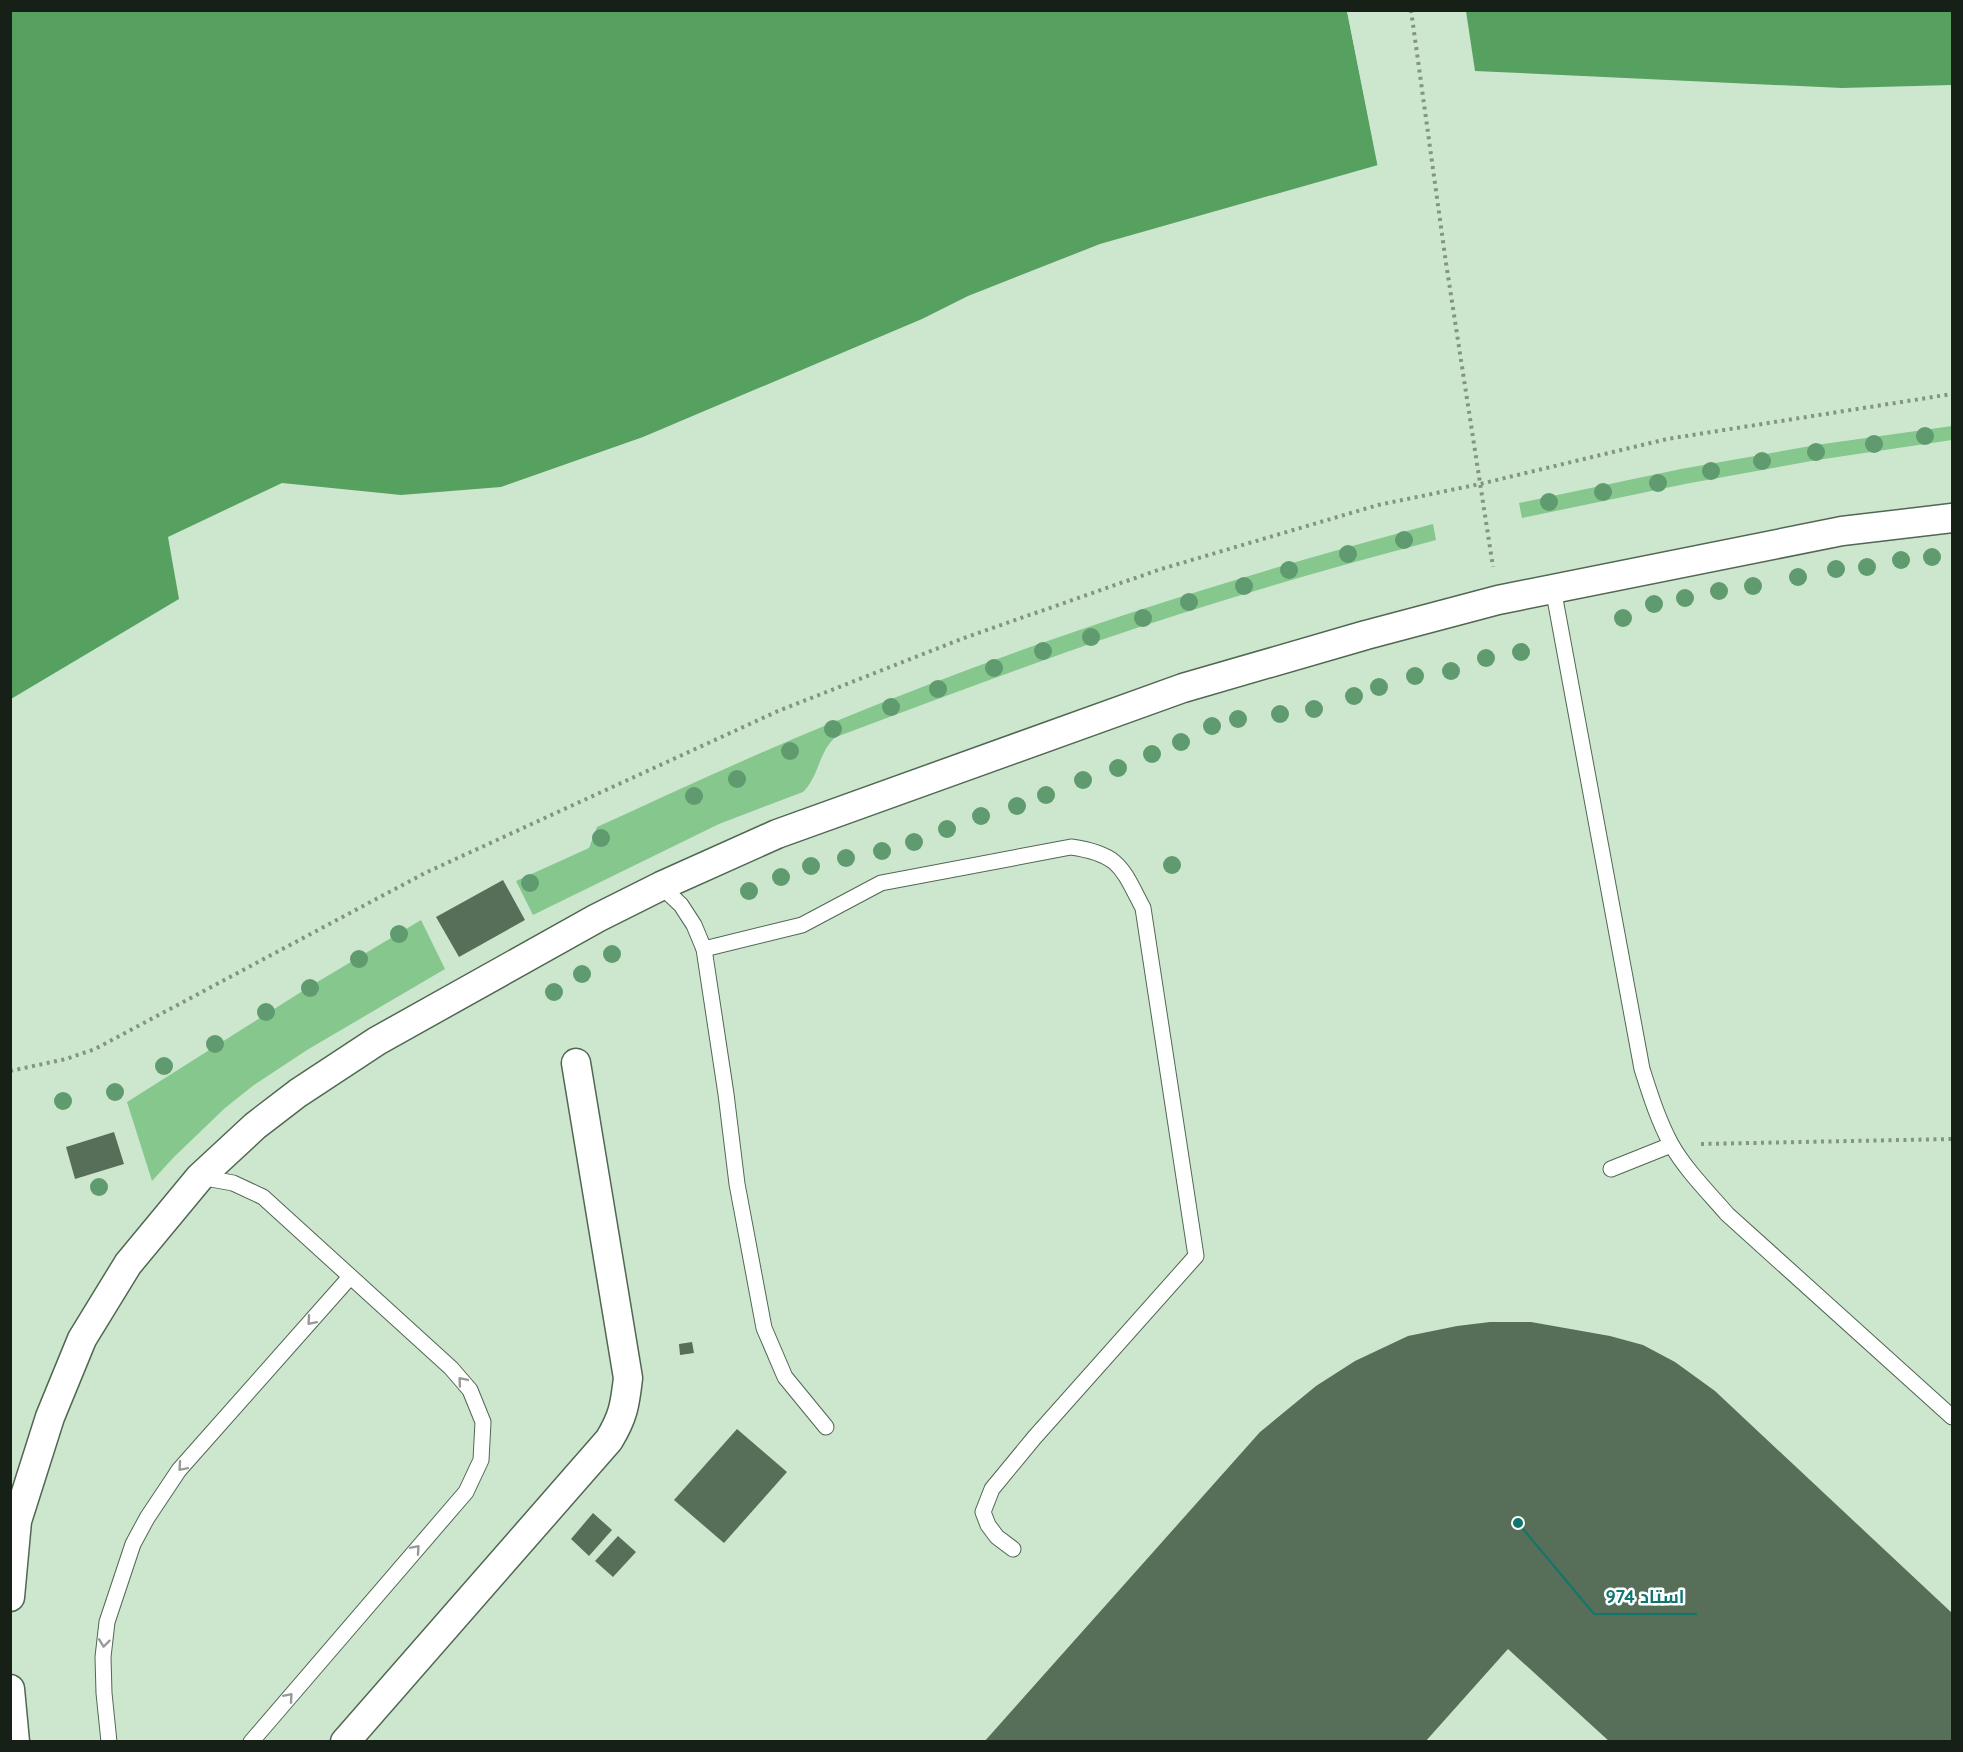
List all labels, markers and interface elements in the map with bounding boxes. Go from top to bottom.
one-way arrow [307,1314,318,1325]
one-way arrow [458,1377,469,1388]
one-way arrow [178,1460,189,1471]
one-way arrow [409,1545,420,1556]
callout: استاد 974 [1594,1578,1697,1614]
text: استاد 974 [1606,1585,1684,1608]
one-way arrow [99,1638,111,1648]
one-way arrow [282,1693,293,1704]

